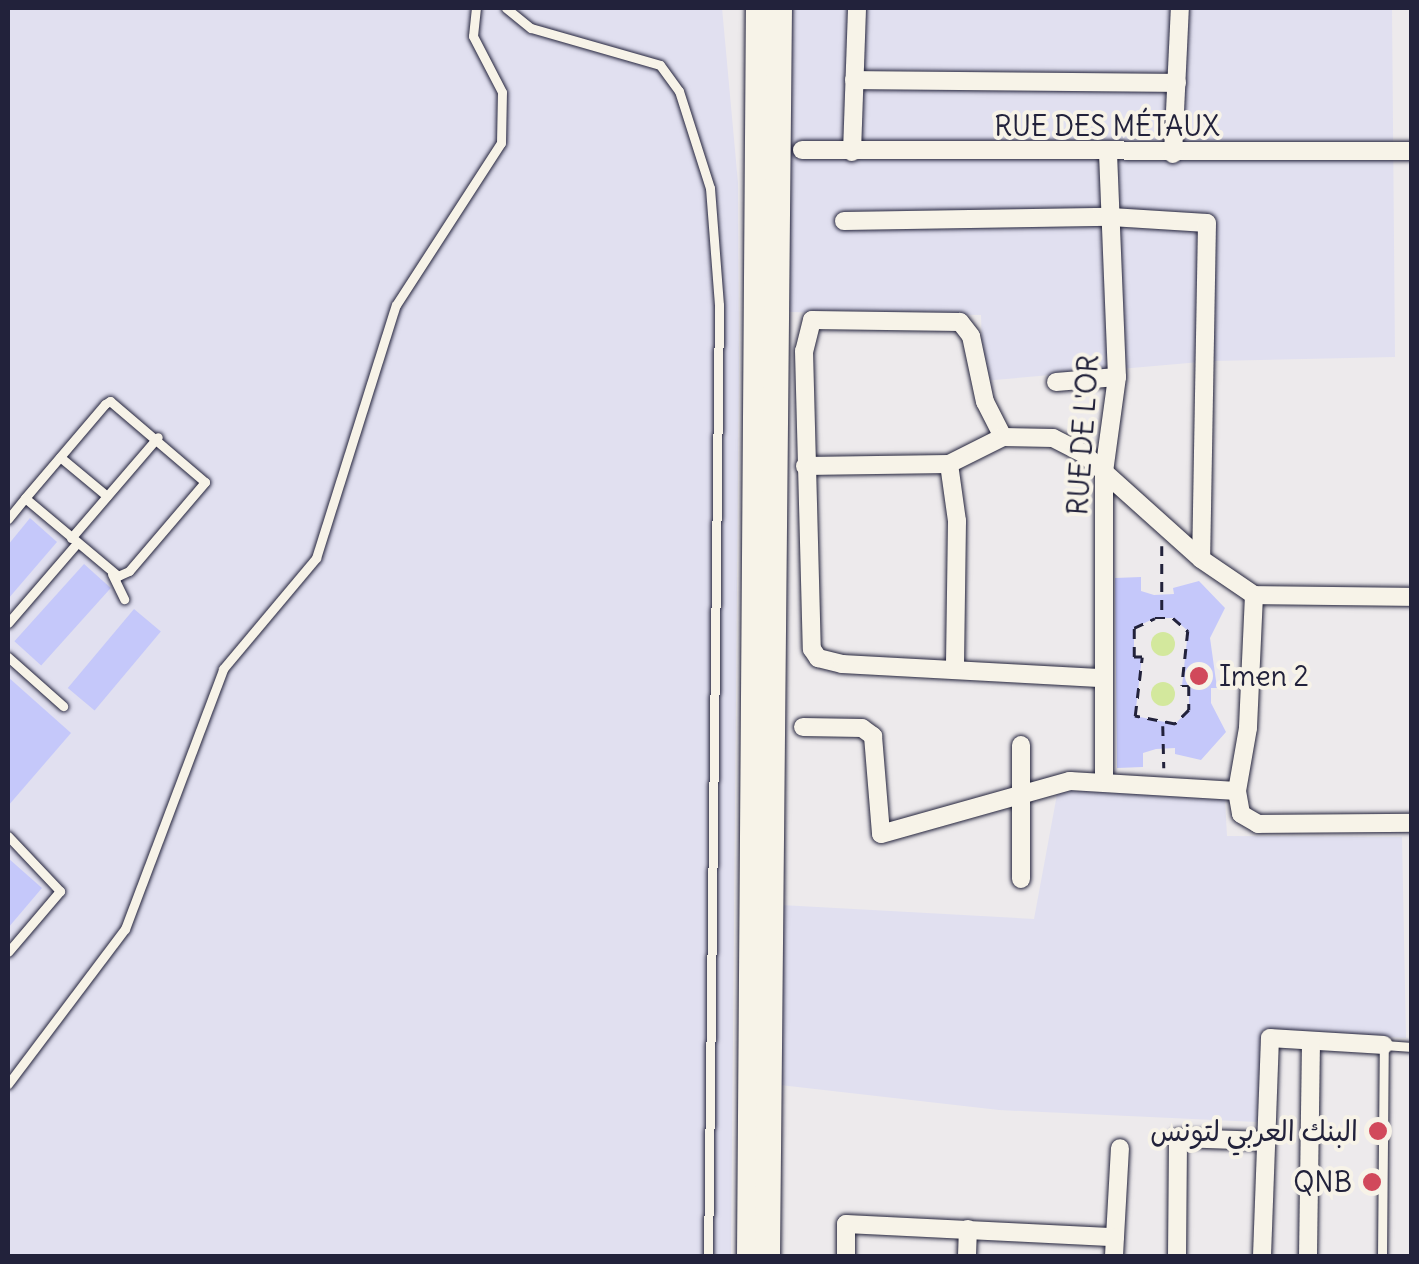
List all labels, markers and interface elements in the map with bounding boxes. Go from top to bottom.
street label: RUE DES MÉTAUX [994,109,1220,143]
street label: RUE DE L'OR [1061,354,1105,516]
place label: Imen 2 [1219,659,1309,693]
marker: Imen 2 [1188,665,1210,687]
place label: البنك العربي لتونس [1150,1114,1358,1148]
marker: البنك العربي لتونس [1367,1120,1389,1142]
place label: QNB [1293,1165,1352,1199]
marker: QNB [1361,1171,1383,1193]

